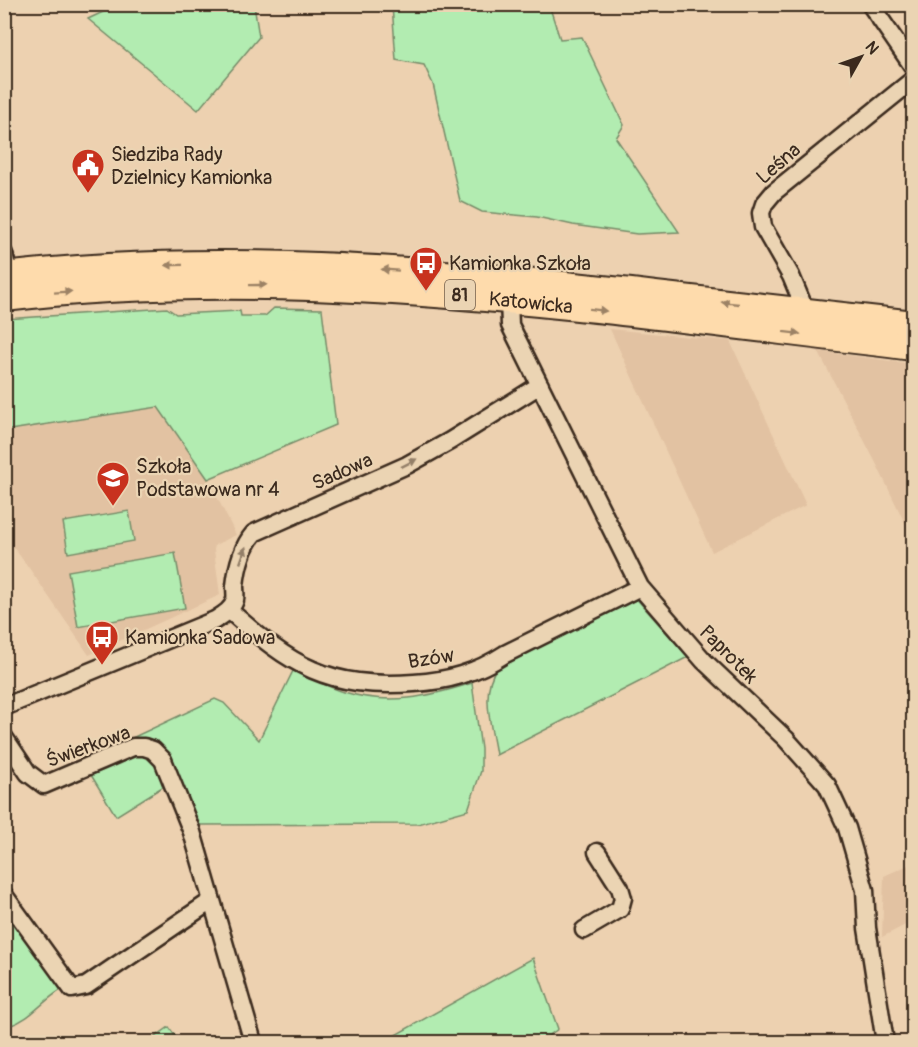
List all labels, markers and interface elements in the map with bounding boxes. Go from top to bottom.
north arrow [831,27,891,87]
text: N [861,37,883,59]
street label: Leśna [751,137,806,189]
place label: Siedziba Rady Dzielnicy Kamionka [111,142,272,190]
public building icon: Siedziba Rady Dzielnicy Kamionka [70,147,106,194]
bus stop icon: Kamionka Szkoła [408,245,444,292]
place label: Kamionka Szkoła [449,251,591,276]
one-way arrow [165,260,184,270]
one-way arrow [380,265,399,274]
one-way arrow [248,280,267,290]
road number: 81 [445,280,475,310]
street label: Katowicka [488,286,574,319]
one-way arrow [53,288,72,297]
one-way arrow [721,298,740,308]
one-way arrow [589,305,608,315]
one-way arrow [783,328,802,337]
street label: Sadowa [308,447,376,496]
place label: Szkoła Podstawowa nr 4 [136,454,280,502]
one-way arrow [401,458,418,468]
school or university icon: Szkoła Podstawowa nr 4 [95,460,131,507]
one-way arrow [238,546,248,564]
bus stop icon: Kamionka Sadowa [84,619,120,666]
street label: Paprotek [694,620,764,689]
place label: Kamionka Sadowa [125,625,275,650]
street label: Bzów [406,643,456,674]
street label: Świerkowa [43,720,134,773]

